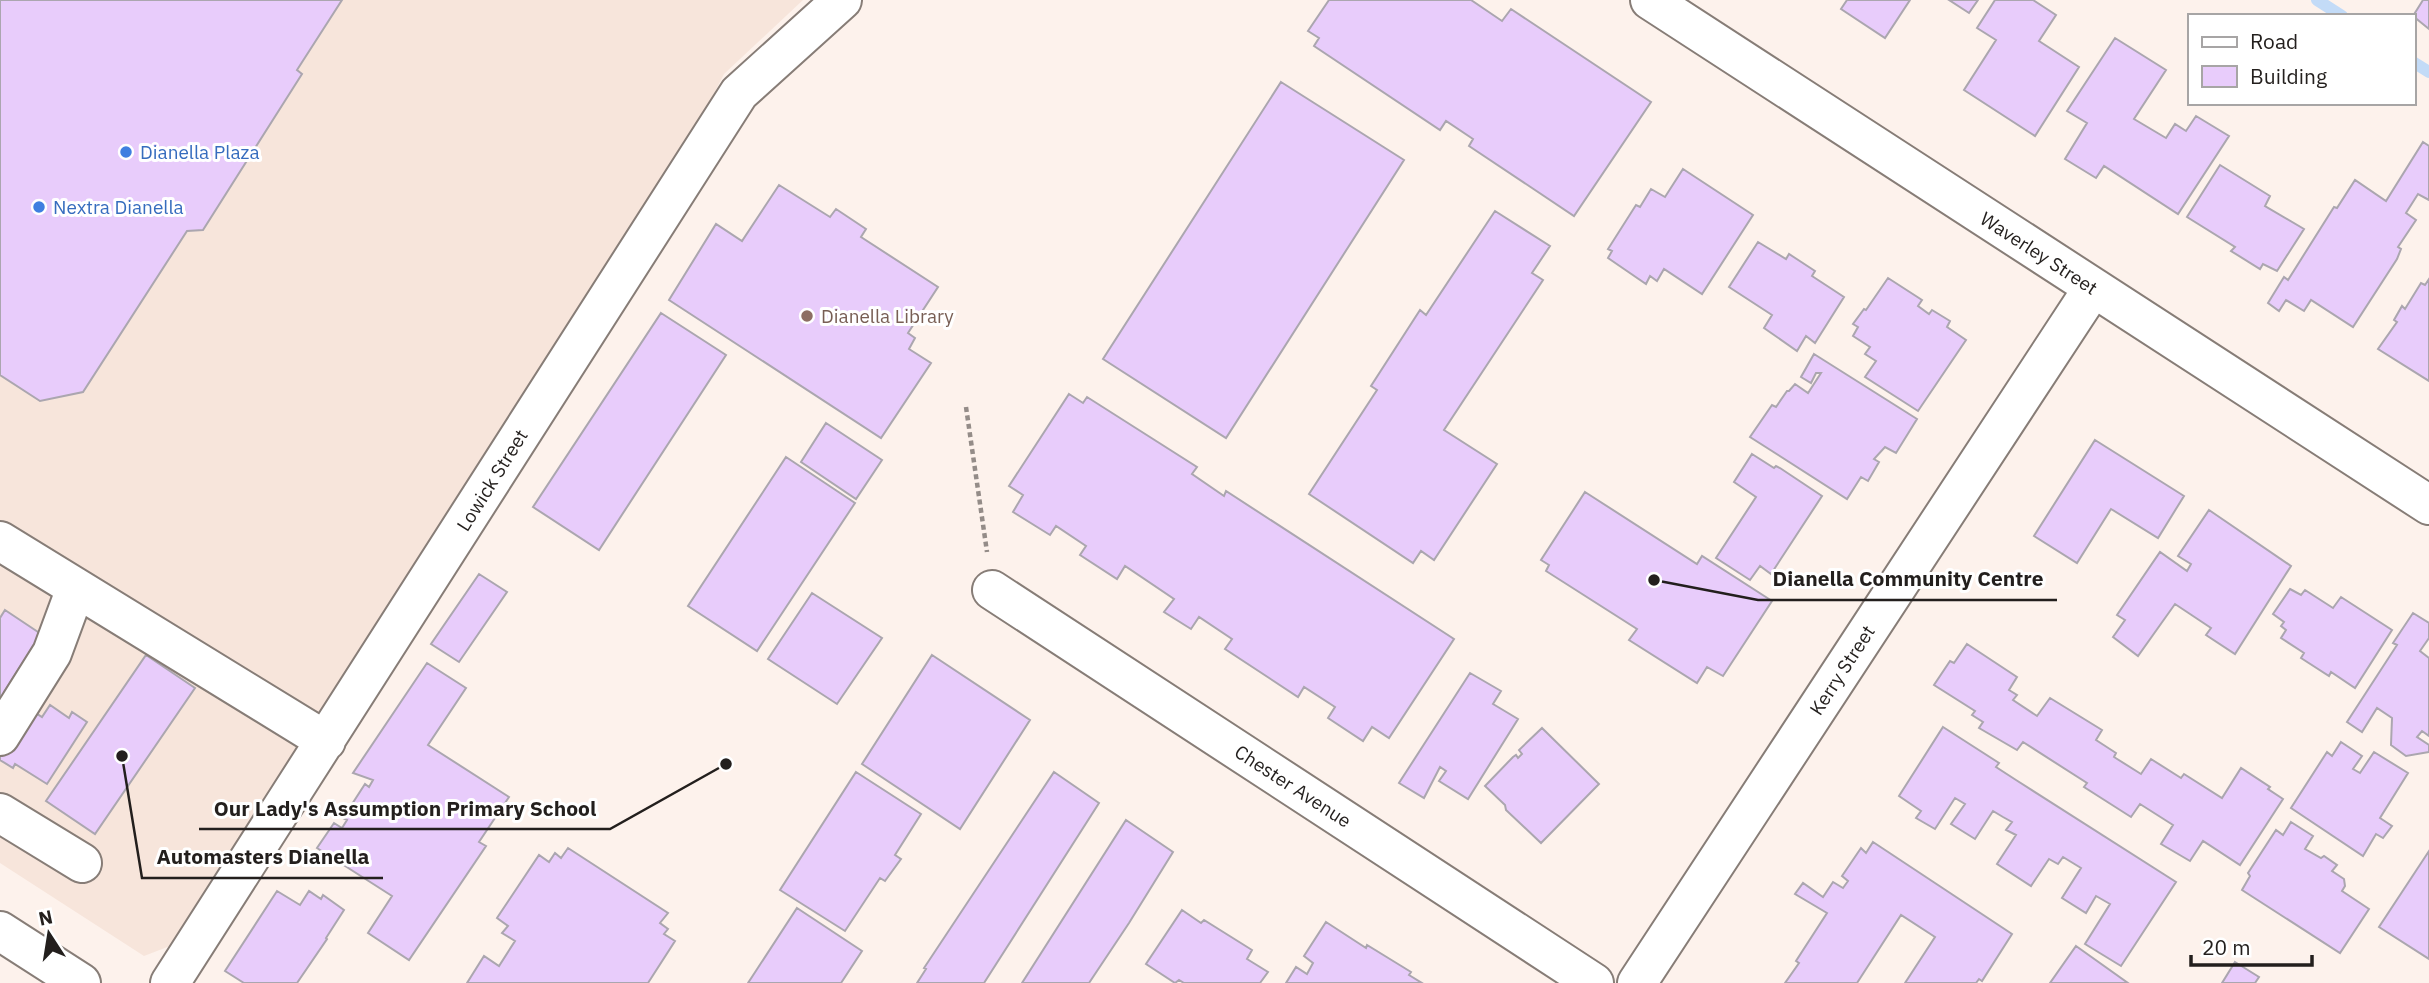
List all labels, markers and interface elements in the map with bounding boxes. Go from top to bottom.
legend [2188,14,2415,105]
text: Road [2250,27,2298,55]
text: Building [2250,62,2327,90]
place label: Dianella Plaza [140,140,260,164]
marker: Dianella Plaza [118,144,134,160]
place label: Nextra Dianella [53,195,184,219]
marker: Nextra Dianella [31,199,47,215]
street label: Waverley Street [1976,206,2102,300]
place label: Dianella Library [821,304,954,328]
marker: Dianella Library [799,308,815,324]
street label: Lowick Street [451,425,533,535]
callout: Dianella Community Centre [1758,558,2057,600]
text: Dianella Community Centre [1773,564,2044,592]
street label: Kerry Street [1804,621,1880,719]
street label: Chester Avenue [1230,739,1356,833]
callout: Our Lady's Assumption Primary School [199,787,610,829]
text: Our Lady's Assumption Primary School [214,794,596,822]
callout: Automasters Dianella [142,836,383,878]
text: Automasters Dianella [156,842,370,870]
north arrow [14,899,84,969]
text: N [36,904,55,931]
scale bar [2191,923,2312,967]
text: 20 m [2202,933,2251,961]

